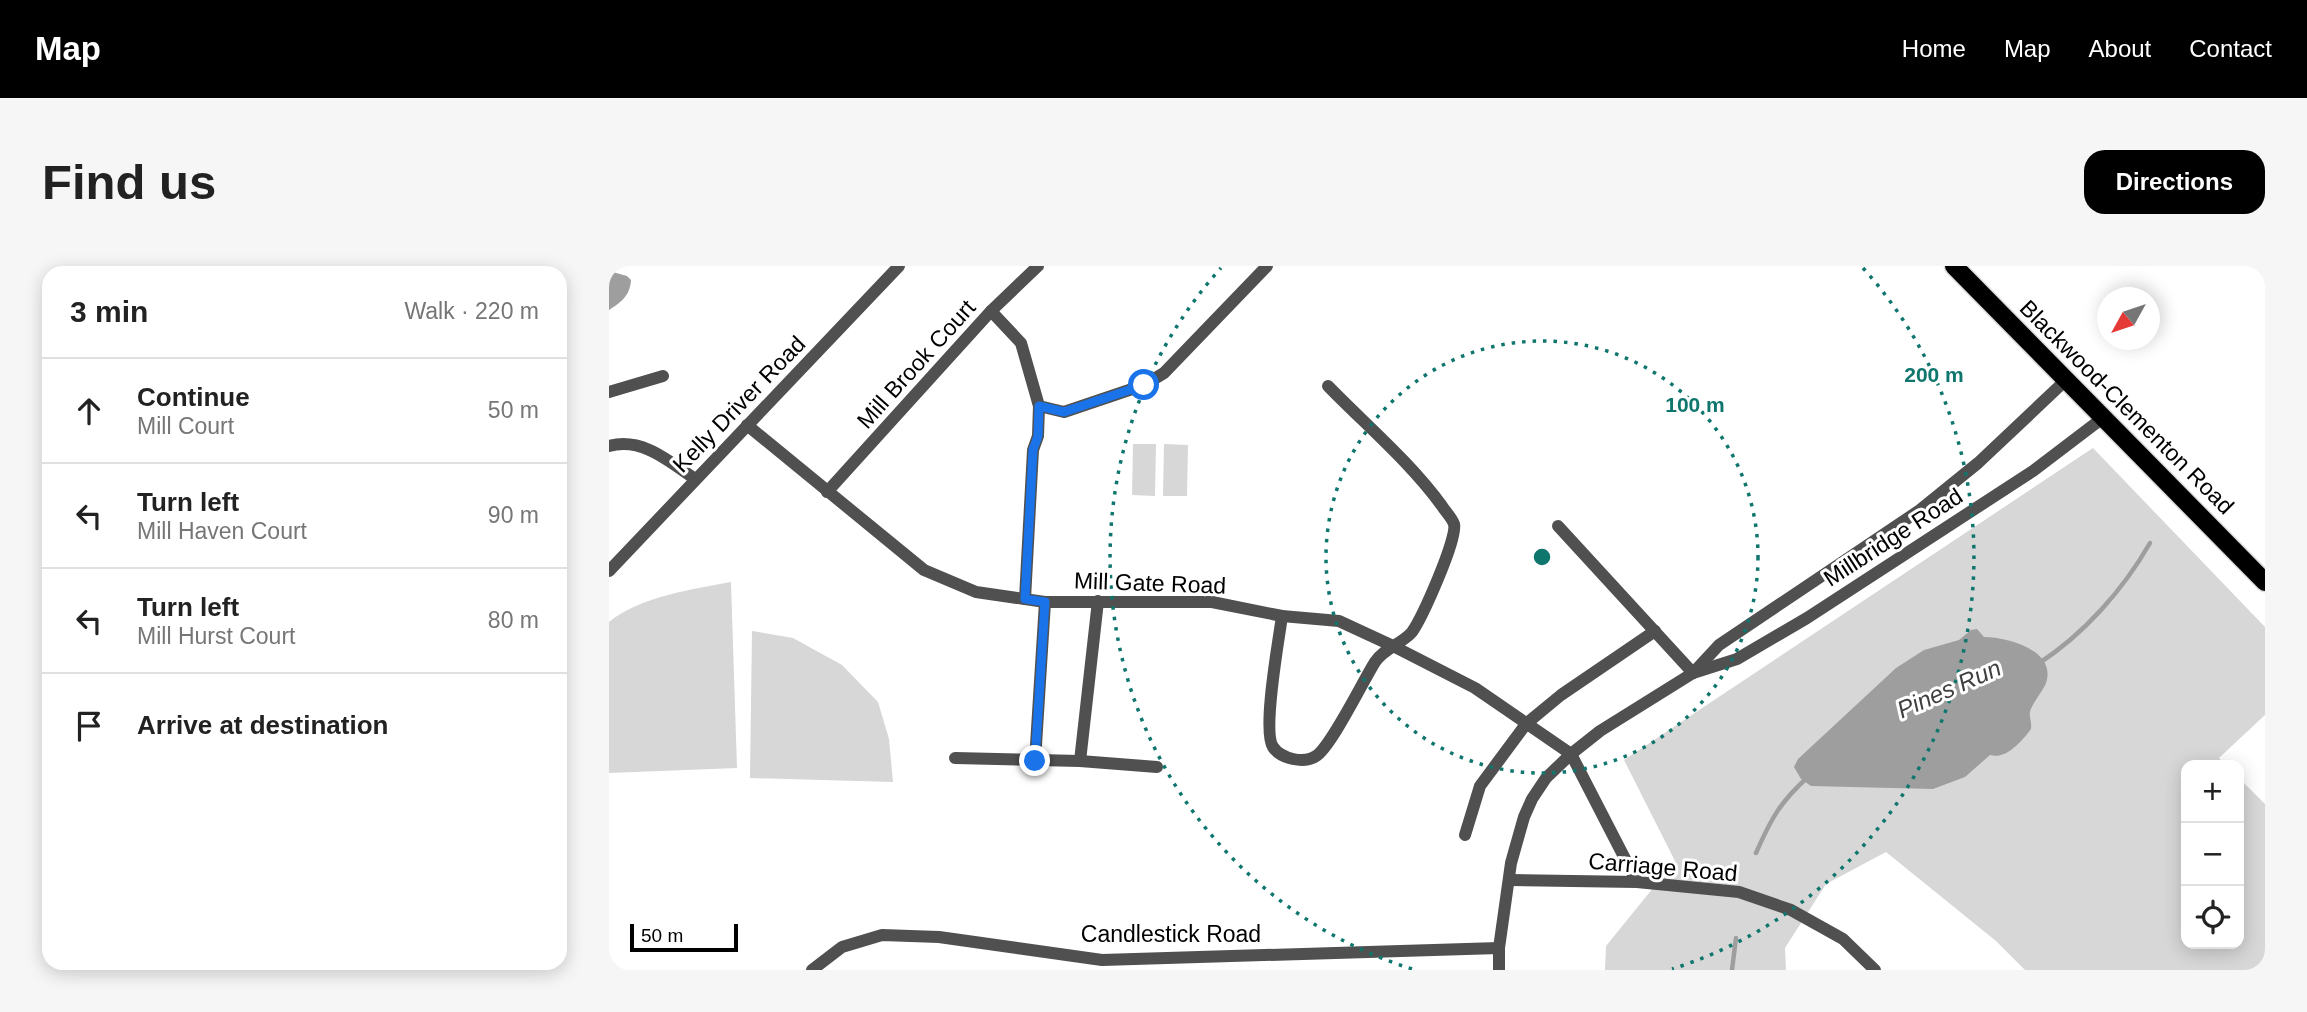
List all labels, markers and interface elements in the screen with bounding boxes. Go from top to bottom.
text: Map [35,30,101,67]
text: Home [1902,35,1966,62]
text: Map [2004,35,2051,62]
text: About [2089,35,2151,62]
text: Contact [2189,35,2272,62]
button: Directions [2084,150,2265,214]
text: Find us [42,155,216,209]
north arrow [2097,287,2160,350]
street label: Mill Brook Court [852,294,981,433]
text: 3 min [70,295,148,328]
street label: Blackwood-Clementon Road [2015,295,2239,519]
text: Walk · 220 m [404,298,539,324]
street label: Kelly Driver Road [667,331,811,477]
text: 200 m [1904,363,1964,386]
route start [1128,369,1159,400]
text: Continue [137,382,250,412]
icon: ahead [70,392,108,430]
text: 100 m [1665,393,1725,416]
text: 50 m [488,397,539,423]
text: Mill Court [137,413,234,439]
street label: Millbridge Road [1819,483,1967,591]
text: Turn left [137,487,239,517]
icon: left [70,497,108,535]
text: 90 m [488,502,539,528]
text: Mill Haven Court [137,518,307,544]
centre of rings [1530,545,1554,569]
street label: Mill Gate Road [1074,567,1226,599]
text: Turn left [137,592,239,622]
icon: left [70,602,108,640]
text: 80 m [488,607,539,633]
text: Mill Hurst Court [137,623,295,649]
water label: Pines Run [1893,654,2005,723]
icon: arrive [70,707,108,745]
text: Arrive at destination [137,710,388,740]
route end [1019,745,1050,776]
map controls [2181,760,2244,949]
button: + [2181,760,2244,823]
button: − [2181,823,2244,886]
street label: Carriage Road [1587,848,1739,886]
button: locate [2181,886,2244,949]
scale bar [630,921,739,953]
street label: Candlestick Road [1081,921,1261,947]
text: 50 m [641,925,683,946]

